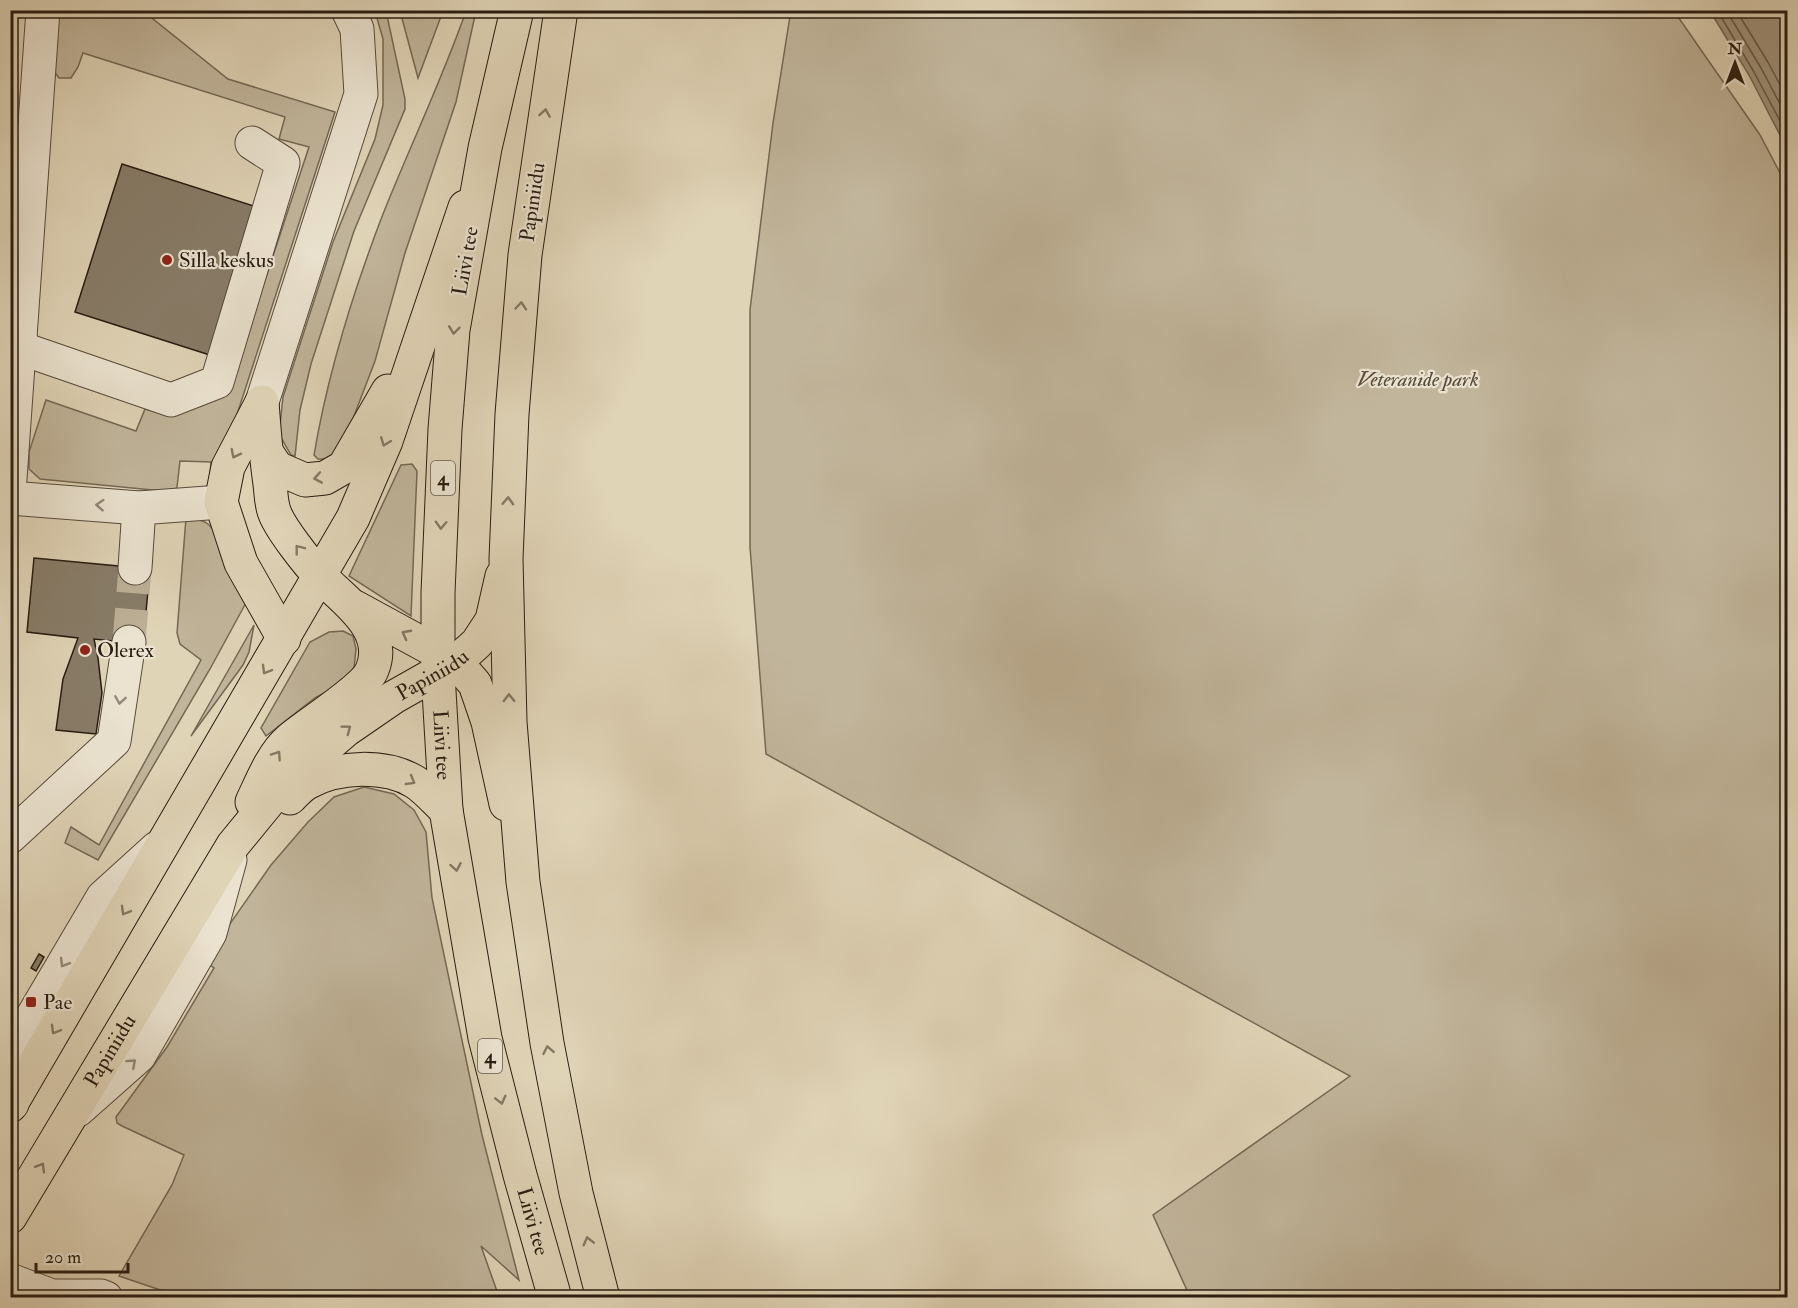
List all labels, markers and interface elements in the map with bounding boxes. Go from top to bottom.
north arrow [1705,33,1765,93]
text: N [1727,39,1743,59]
one-way arrow [538,108,551,118]
street label: Papiniidu [514,161,551,243]
street label: Liivi tee [446,224,485,298]
place label: Silla keskus [179,247,274,274]
marker: Silla keskus [160,253,174,267]
one-way arrow [514,302,527,311]
one-way arrow [448,325,460,335]
park label: Veteranide park [1357,366,1479,393]
one-way arrow [380,436,393,447]
one-way arrow [231,448,242,458]
road number: 4 [431,461,455,495]
one-way arrow [313,471,323,484]
one-way arrow [502,496,515,505]
one-way arrow [96,499,105,512]
one-way arrow [435,520,448,529]
one-way arrow [295,544,306,555]
one-way arrow [402,630,412,641]
place label: Olerex [97,637,155,664]
marker: Olerex [78,643,92,657]
street label: Papiniidu [391,644,475,707]
one-way arrow [261,664,273,674]
one-way arrow [503,694,516,703]
one-way arrow [115,695,127,705]
street label: Liivi tee [426,709,457,781]
one-way arrow [341,726,352,737]
one-way arrow [270,751,281,762]
one-way arrow [405,773,415,785]
one-way arrow [449,862,462,872]
one-way arrow [120,905,132,915]
one-way arrow [60,957,71,967]
place label: Pae [43,989,72,1016]
marker: Pae [24,995,38,1009]
street label: Papiniidu [78,1010,142,1092]
one-way arrow [51,1024,62,1034]
road number: 4 [478,1039,502,1073]
one-way arrow [542,1045,555,1055]
one-way arrow [125,1059,136,1070]
one-way arrow [494,1094,506,1105]
one-way arrow [34,1163,46,1173]
street label: Liivi tee [510,1184,555,1259]
scale bar [36,1236,128,1274]
one-way arrow [583,1236,596,1246]
text: 20 m [45,1246,81,1269]

